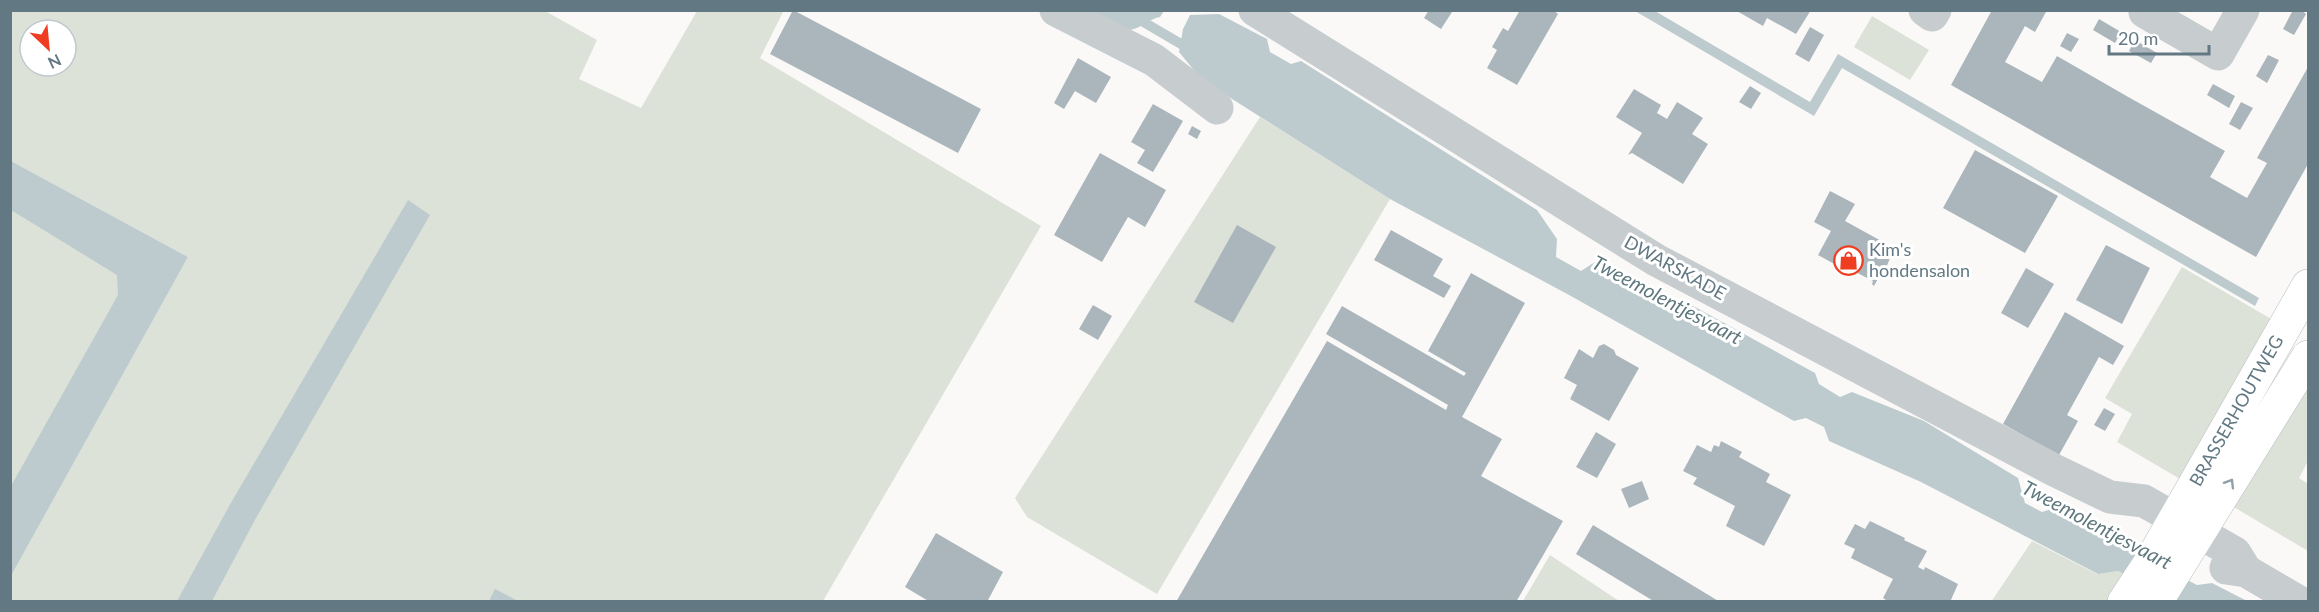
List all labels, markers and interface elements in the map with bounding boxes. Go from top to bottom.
north arrow [18,18,78,78]
scale bar [2109,18,2210,56]
text: 20 m [2118,27,2158,49]
text: N [45,51,64,73]
street label: DWARSKADE [1621,230,1730,304]
place label: Kim's hondensalon [1869,238,1970,281]
shop icon: Kim's hondensalon [1832,244,1864,276]
water label: Tweemolentjesvaart [1588,250,1746,349]
street label: BRASSERHOUTWEG [2184,331,2288,490]
water label: Tweemolentjesvaart [2018,475,2176,574]
one-way arrow [2222,479,2234,489]

